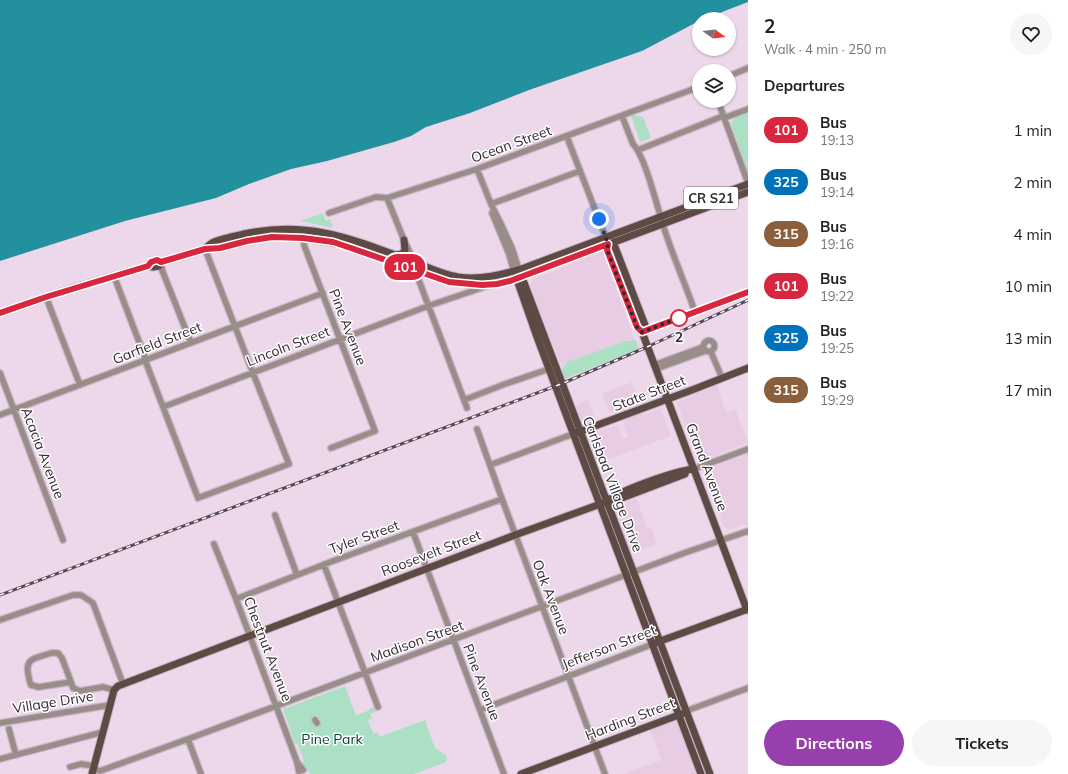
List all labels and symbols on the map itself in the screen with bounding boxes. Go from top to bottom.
north arrow [692,12,736,56]
street label: Ocean Street [468,121,554,167]
road number: CR S21 [684,187,738,209]
your location [589,209,609,229]
line badge: 101 [382,254,428,280]
street label: Pine Avenue [325,286,371,368]
marker: 2 [670,309,688,327]
street label: Garfield Street [110,318,204,368]
street label: Lincoln Street [244,322,332,370]
place label: 2 [675,328,683,346]
street label: State Street [610,371,688,415]
street label: Acacia Avenue [17,405,69,501]
street label: Carlsbad Village Drive [579,414,647,554]
street label: Grand Avenue [682,421,732,513]
street label: Tyler Street [326,516,402,558]
street label: Roosevelt Street [379,526,484,580]
street label: Oak Avenue [528,557,574,637]
street label: Chestnut Avenue [240,594,296,704]
street label: Madison Street [368,616,466,666]
street label: Jefferson Street [559,621,659,673]
street label: Pine Avenue [459,641,505,723]
street label: Village Drive [11,687,95,717]
street label: Harding Street [582,694,678,744]
park label: Pine Park [301,730,363,748]

